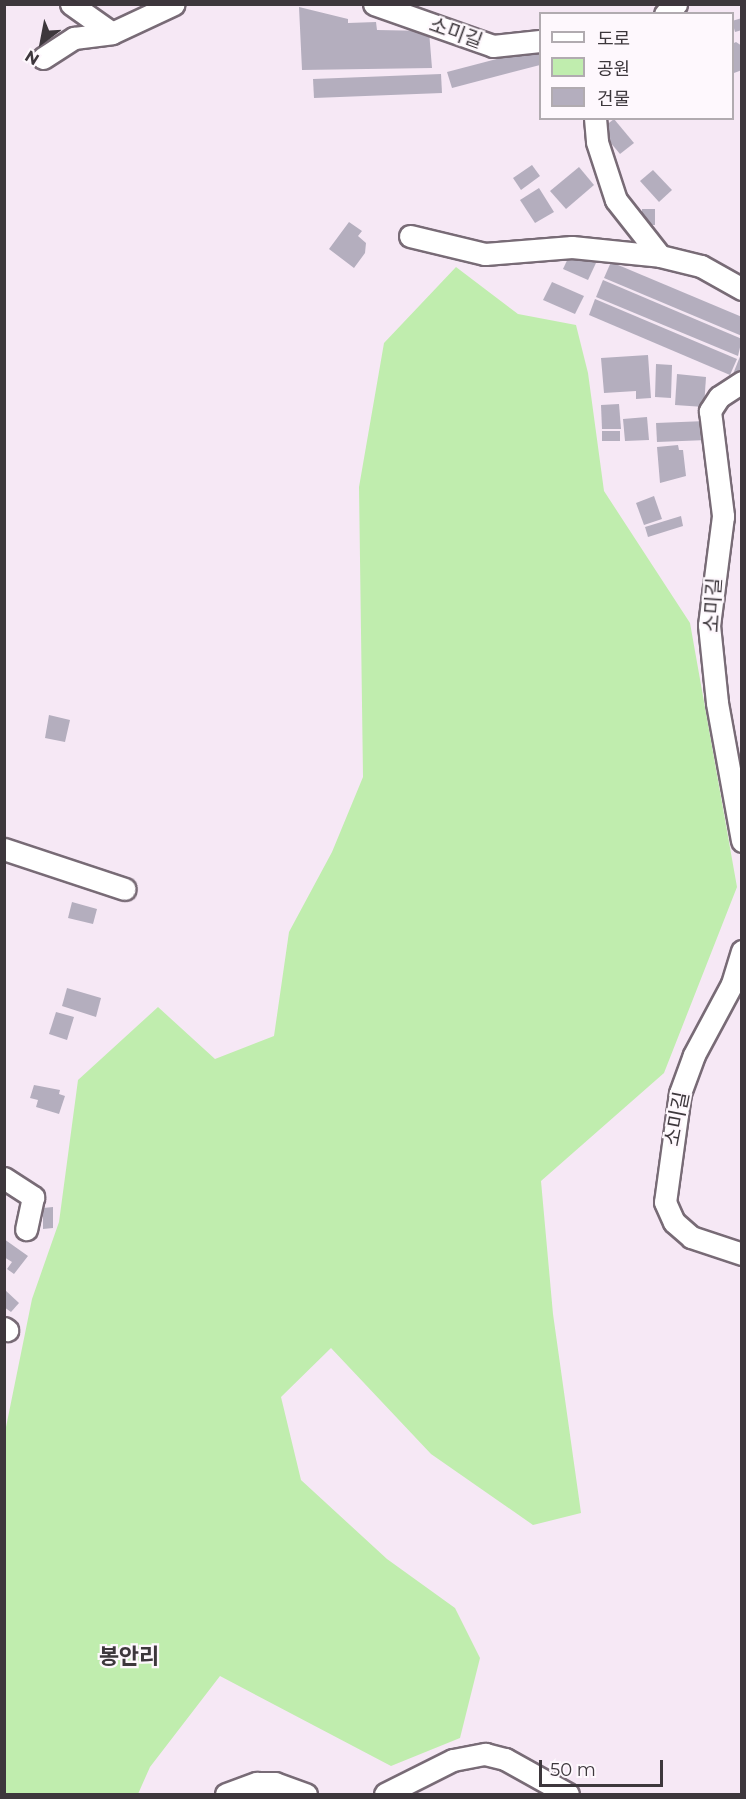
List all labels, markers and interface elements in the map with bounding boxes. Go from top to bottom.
north arrow [12,12,72,72]
street label: 소미길 [426,12,486,54]
legend [539,12,734,120]
text: 도로 [597,28,630,50]
text: N [22,46,43,69]
text: 공원 [597,58,630,80]
text: 건물 [597,88,630,110]
street label: 소미길 [699,577,727,633]
street label: 소미길 [660,1090,694,1148]
district label: 봉안리 [99,1644,159,1670]
scale bar [542,1748,666,1786]
text: 50 m [550,1759,596,1781]

